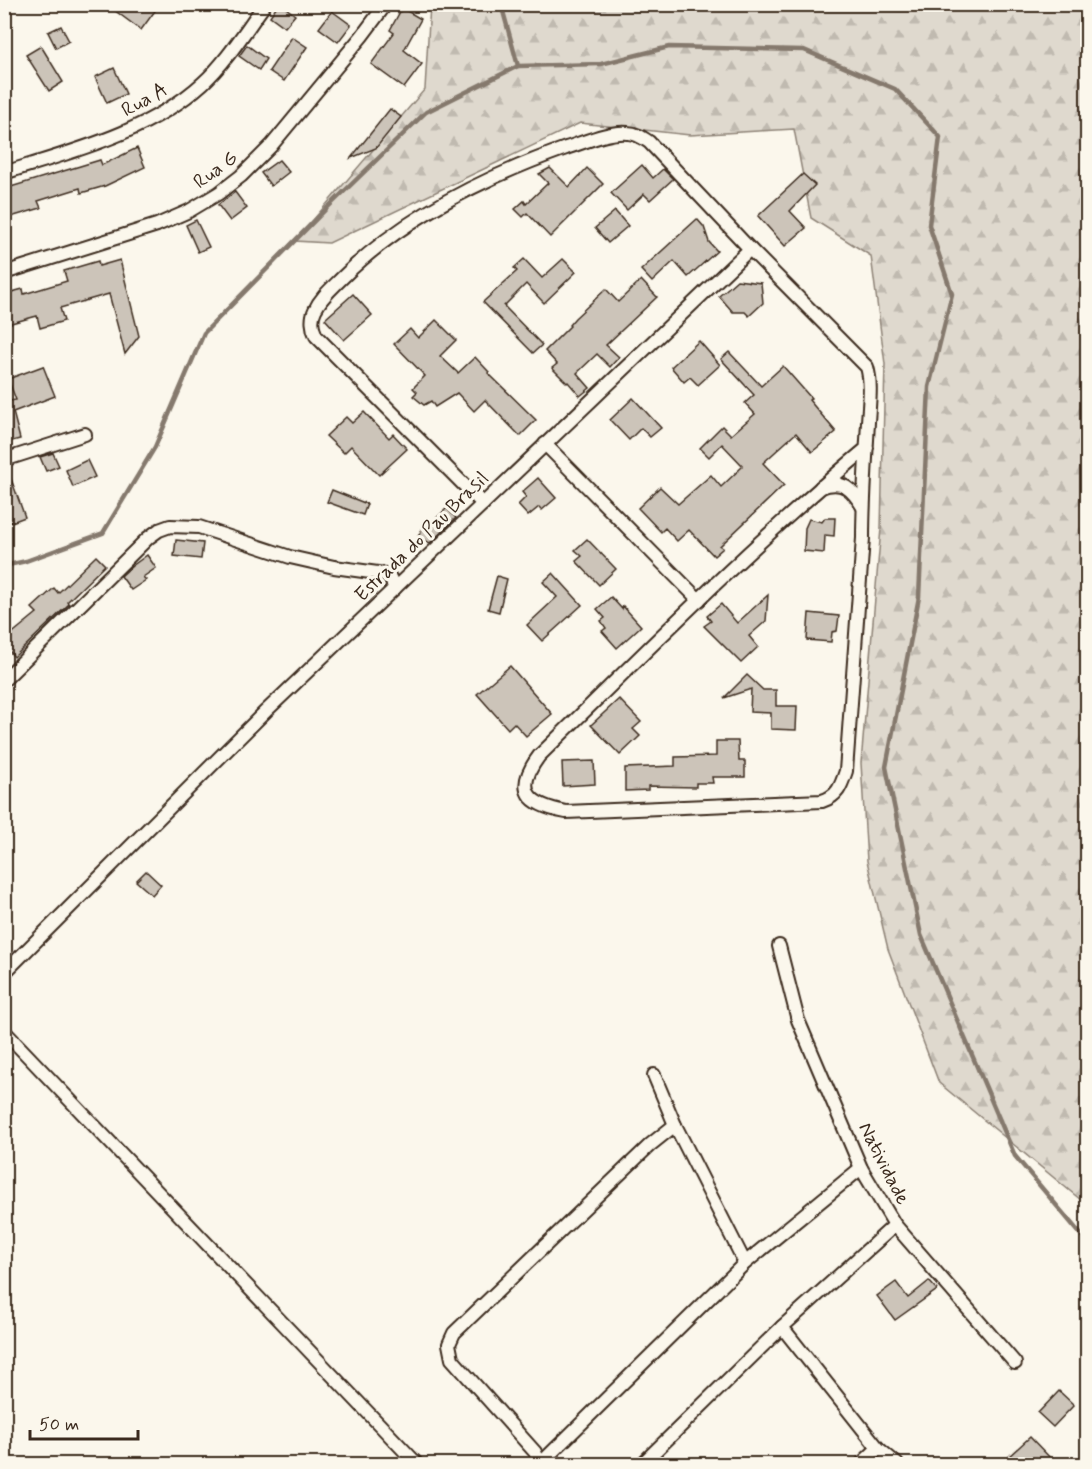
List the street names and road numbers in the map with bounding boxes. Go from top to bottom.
street label: Rua A [117,77,173,124]
street label: Rua G [188,145,244,196]
street label: Estrada do Pau Brasil [349,466,495,608]
street label: Natividade [851,1118,916,1210]

